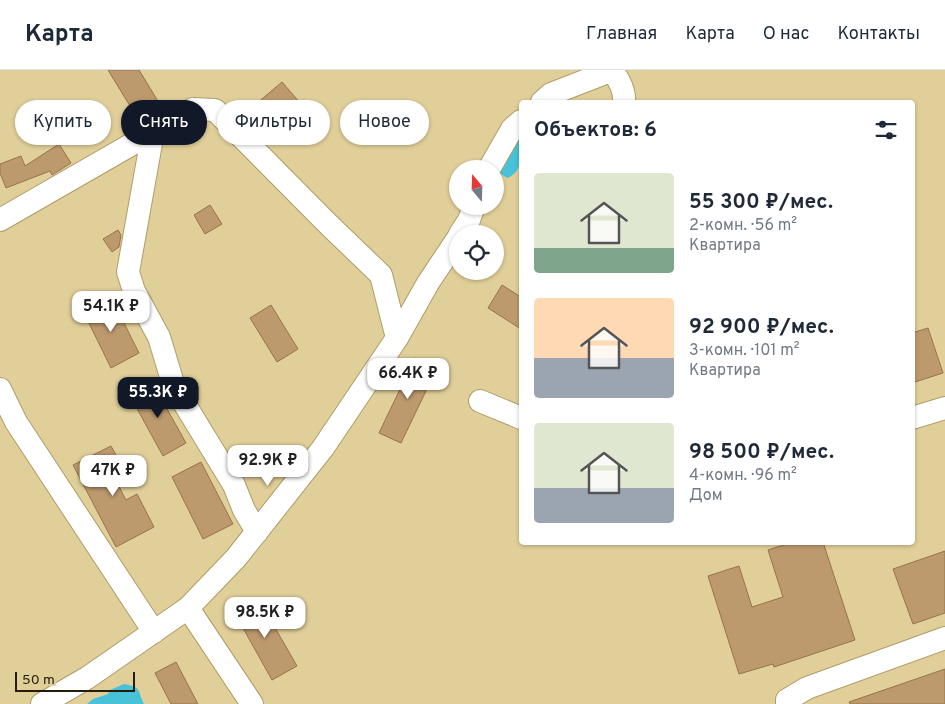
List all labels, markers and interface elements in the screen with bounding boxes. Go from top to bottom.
text: Карта [25,20,94,50]
text: Главная [586,23,657,46]
text: Карта [685,23,735,46]
text: О нас [763,23,809,46]
text: Контакты [837,23,920,46]
chip: Купить [15,100,111,145]
chip: Снять [121,100,207,145]
chip: Фильтры [217,100,330,145]
chip: Новое [340,100,429,145]
icon: filters [872,116,900,144]
text: Объектов: 6 [534,117,657,144]
north arrow [449,160,504,215]
map controls [449,160,504,280]
text: 55 300 ₽/мес. [689,189,833,216]
icon: home [574,193,634,253]
text: 2-комн. · 56 m² [689,216,797,236]
button: locate [449,225,504,280]
text: Квартира [689,236,761,256]
pin: 54.1K ₽ [65,290,157,333]
text: 54.1K ₽ [83,297,139,317]
text: 92 900 ₽/мес. [689,314,834,341]
icon: home [574,318,634,378]
text: 3-комн. · 101 m² [689,341,800,361]
pin: 66.4K ₽ [362,358,454,400]
text: Квартира [689,361,761,381]
text: 66.4K ₽ [378,364,438,384]
pin: 55.3K ₽ [112,376,204,419]
text: 55.3K ₽ [129,383,187,403]
text: 98 500 ₽/мес. [689,439,834,466]
icon: home [574,443,634,503]
pin: 92.9K ₽ [222,444,314,487]
text: 92.9K ₽ [238,451,298,471]
pin: 47K ₽ [78,454,148,497]
text: 47K ₽ [91,461,135,481]
text: 4-комн. · 96 m² [689,466,797,486]
text: Дом [689,486,723,506]
pin: 98.5K ₽ [219,596,311,639]
text: 98.5K ₽ [235,603,295,623]
scale bar [15,669,135,692]
text: 50 m [22,672,55,689]

